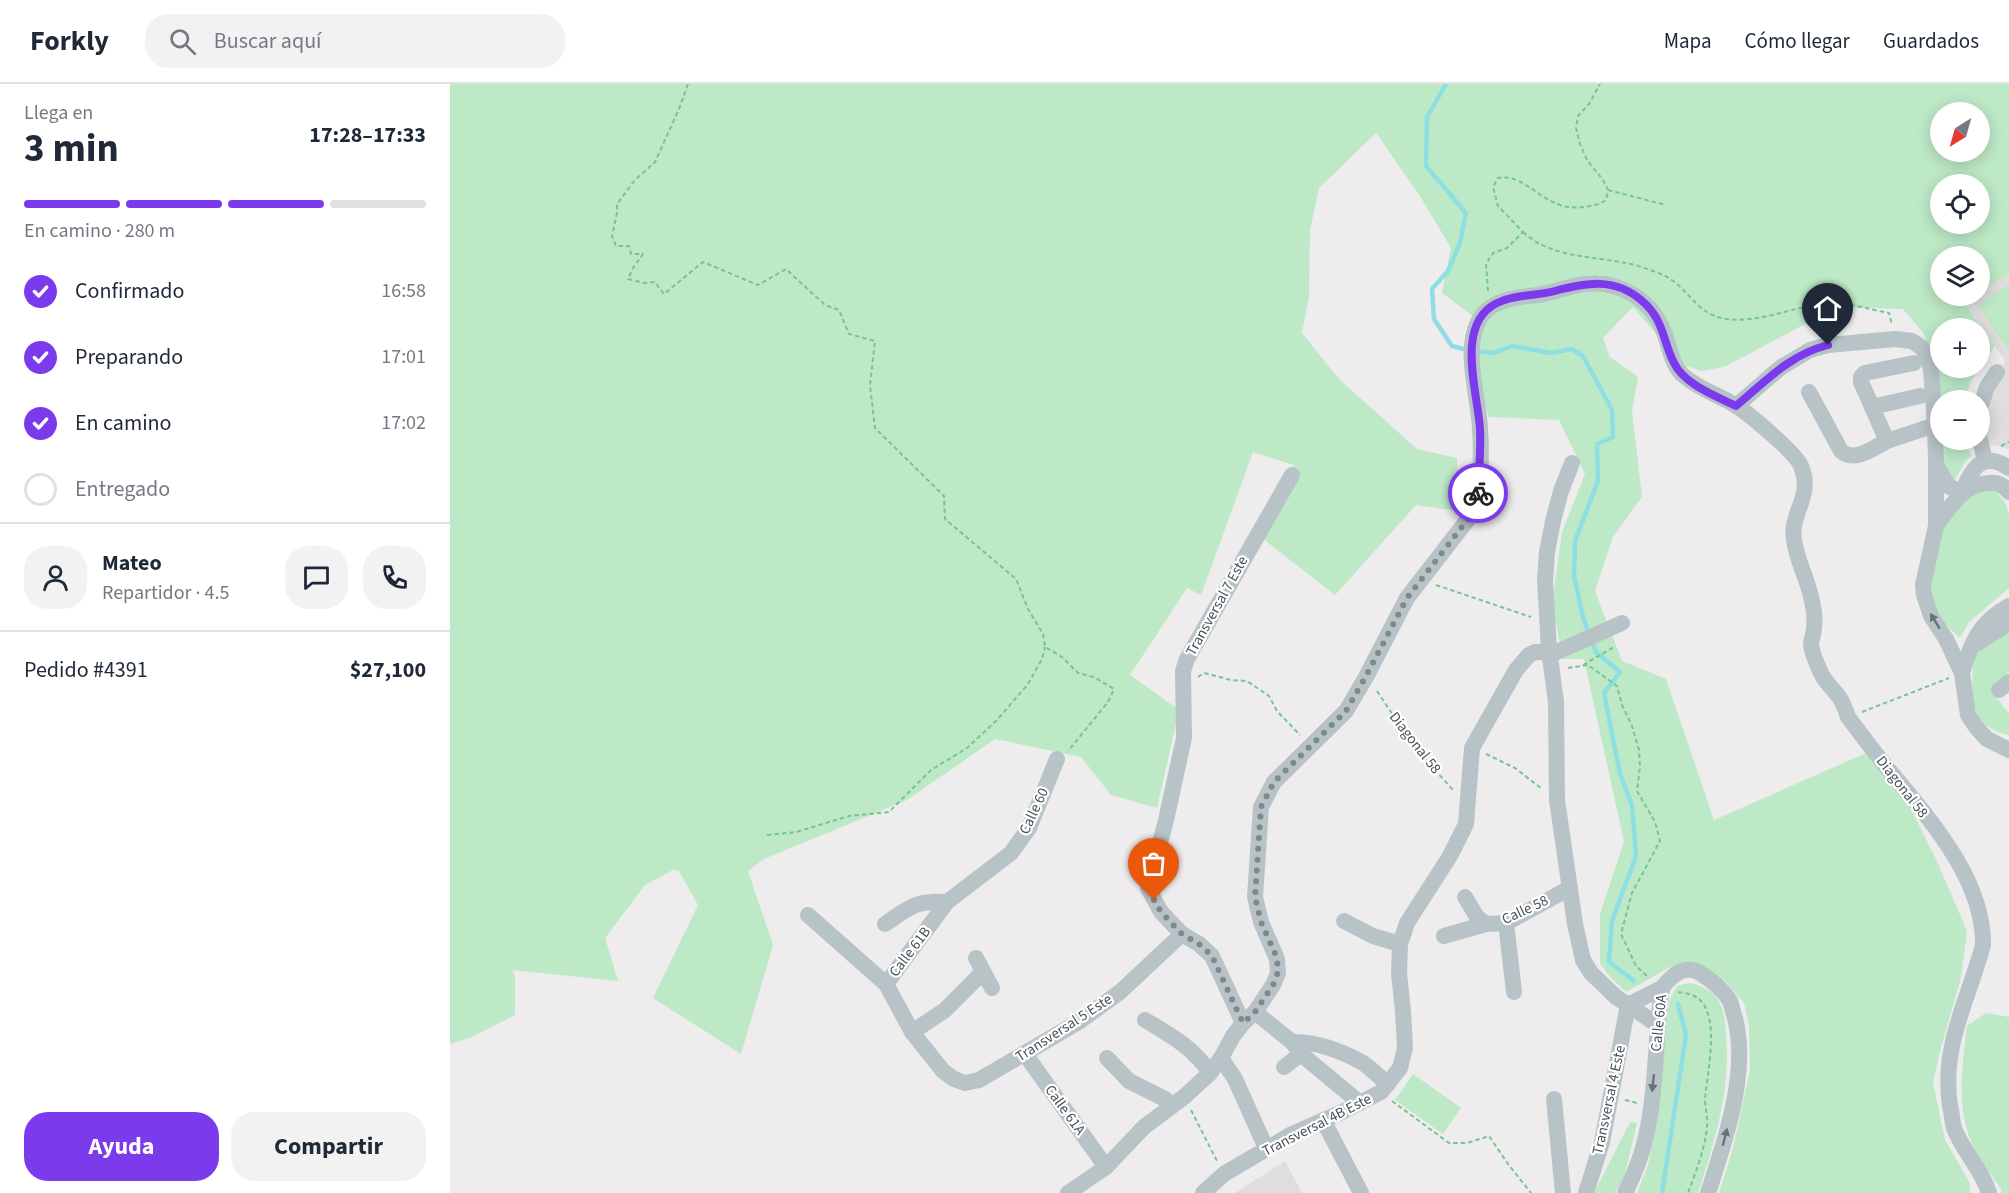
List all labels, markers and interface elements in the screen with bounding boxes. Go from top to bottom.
search box [145,14,565,68]
text: Forkly [30,21,109,61]
icon: search [166,25,199,58]
text: Buscar aquí [214,25,322,57]
text: Mapa [1664,26,1712,56]
text: Cómo llegar [1745,26,1850,56]
text: Guardados [1883,26,1979,56]
text: Llega en [24,99,93,127]
north arrow [1930,102,1990,162]
map controls [1930,102,1990,450]
text: 17:28–17:33 [309,119,426,151]
text: 3 min [24,121,119,177]
button: locate [1930,174,1990,234]
text: En camino · 280 m [24,217,175,245]
button: layers [1930,246,1990,306]
icon: check [24,275,57,308]
text: Confirmado [75,275,184,307]
text: 16:58 [381,277,426,305]
pin [1802,283,1853,345]
icon: home [1811,292,1844,325]
button: + [1930,318,1990,378]
icon: check [24,341,57,374]
text: Preparando [75,341,183,373]
text: 17:01 [381,343,426,371]
button: − [1930,390,1990,450]
icon: check [24,407,57,440]
text: En camino [75,407,172,439]
text: 17:02 [381,409,426,437]
courier [1448,463,1508,523]
text: Entregado [75,473,170,505]
icon: bike [1462,477,1495,510]
button: person [24,546,87,609]
button: chat [285,546,348,609]
button: phone [363,546,426,609]
text: Mateo [102,547,162,579]
street label: Transversal 7 Este [1181,552,1253,660]
text: Repartidor · 4.5 [102,579,229,607]
one-way arrow [1930,612,1940,629]
text: Pedido #4391 [24,654,148,686]
text: $27,100 [350,654,426,686]
street label: Diagonal 58 [1384,708,1446,778]
street label: Diagonal 58 [1871,752,1933,822]
street label: Calle 60 [1014,784,1054,838]
pin [1128,838,1179,900]
icon: bag [1137,847,1170,880]
street label: Calle 58 [1498,890,1552,930]
street label: Calle 61B [884,922,936,981]
street label: Transversal 5 Este [1012,989,1116,1067]
street label: Calle 60A [1646,993,1673,1053]
street label: Transversal 4 Este [1587,1043,1631,1157]
one-way arrow [1648,1073,1658,1092]
street label: Calle 61A [1040,1081,1091,1140]
street label: Transversal 4B Este [1259,1088,1375,1162]
button: Ayuda [24,1112,219,1181]
button: Compartir [231,1112,426,1181]
one-way arrow [1721,1128,1731,1146]

